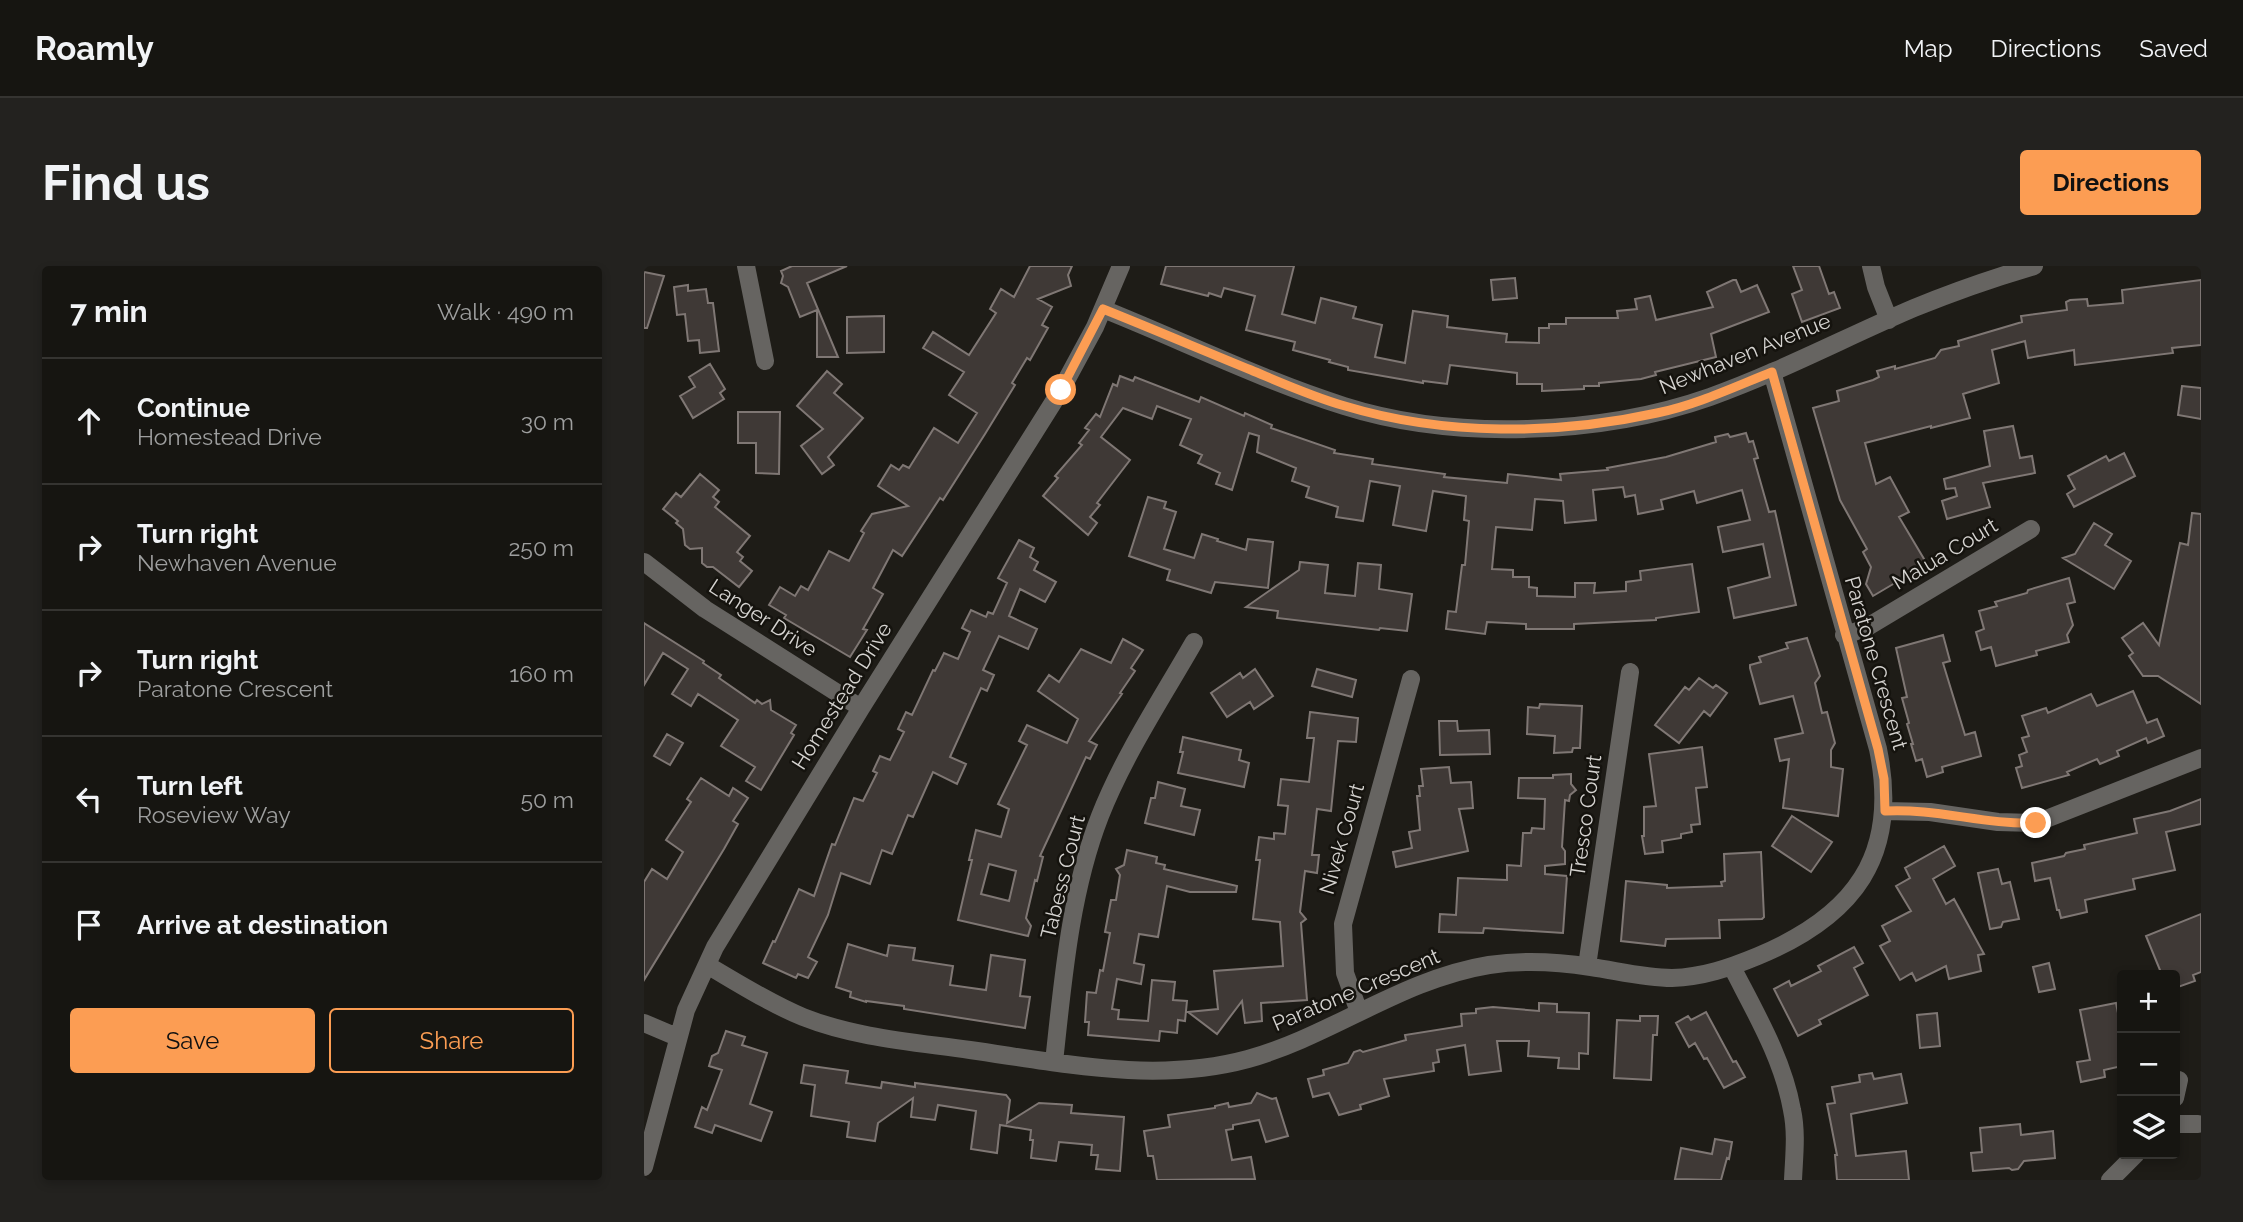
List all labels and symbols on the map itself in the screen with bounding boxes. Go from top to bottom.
street label: Newhaven Avenue [1656,308,1834,399]
route start [1045,374,1076,405]
street label: Malua Court [1888,512,2002,595]
street label: Langer Drive [705,573,822,662]
street label: Paratone Crescent [1840,573,1913,752]
street label: Homestead Drive [786,618,897,774]
street label: Tresco Court [1565,753,1606,879]
street label: Nivek Court [1314,781,1369,897]
route end [2020,807,2051,838]
street label: Tabess Court [1035,812,1090,941]
street label: Paratone Crescent [1268,943,1443,1036]

